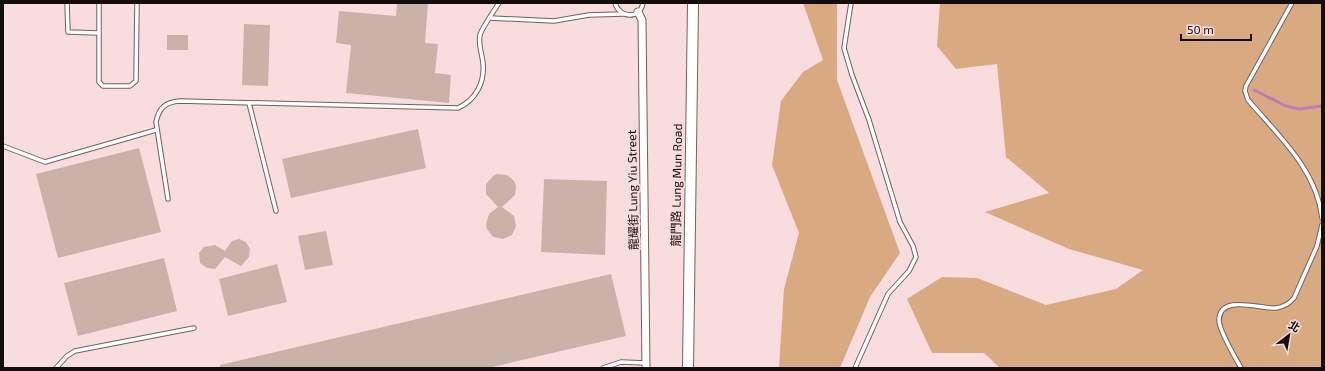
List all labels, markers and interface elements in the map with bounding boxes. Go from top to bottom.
scale bar [1181,16,1251,42]
text: 50 m [1187,22,1214,36]
street label: 龍門路 Lung Mun Road [668,124,684,246]
street label: 龍耀街 Lung Yiu Street [624,129,640,250]
north arrow [1269,315,1309,355]
text: 北 [1286,318,1302,334]

